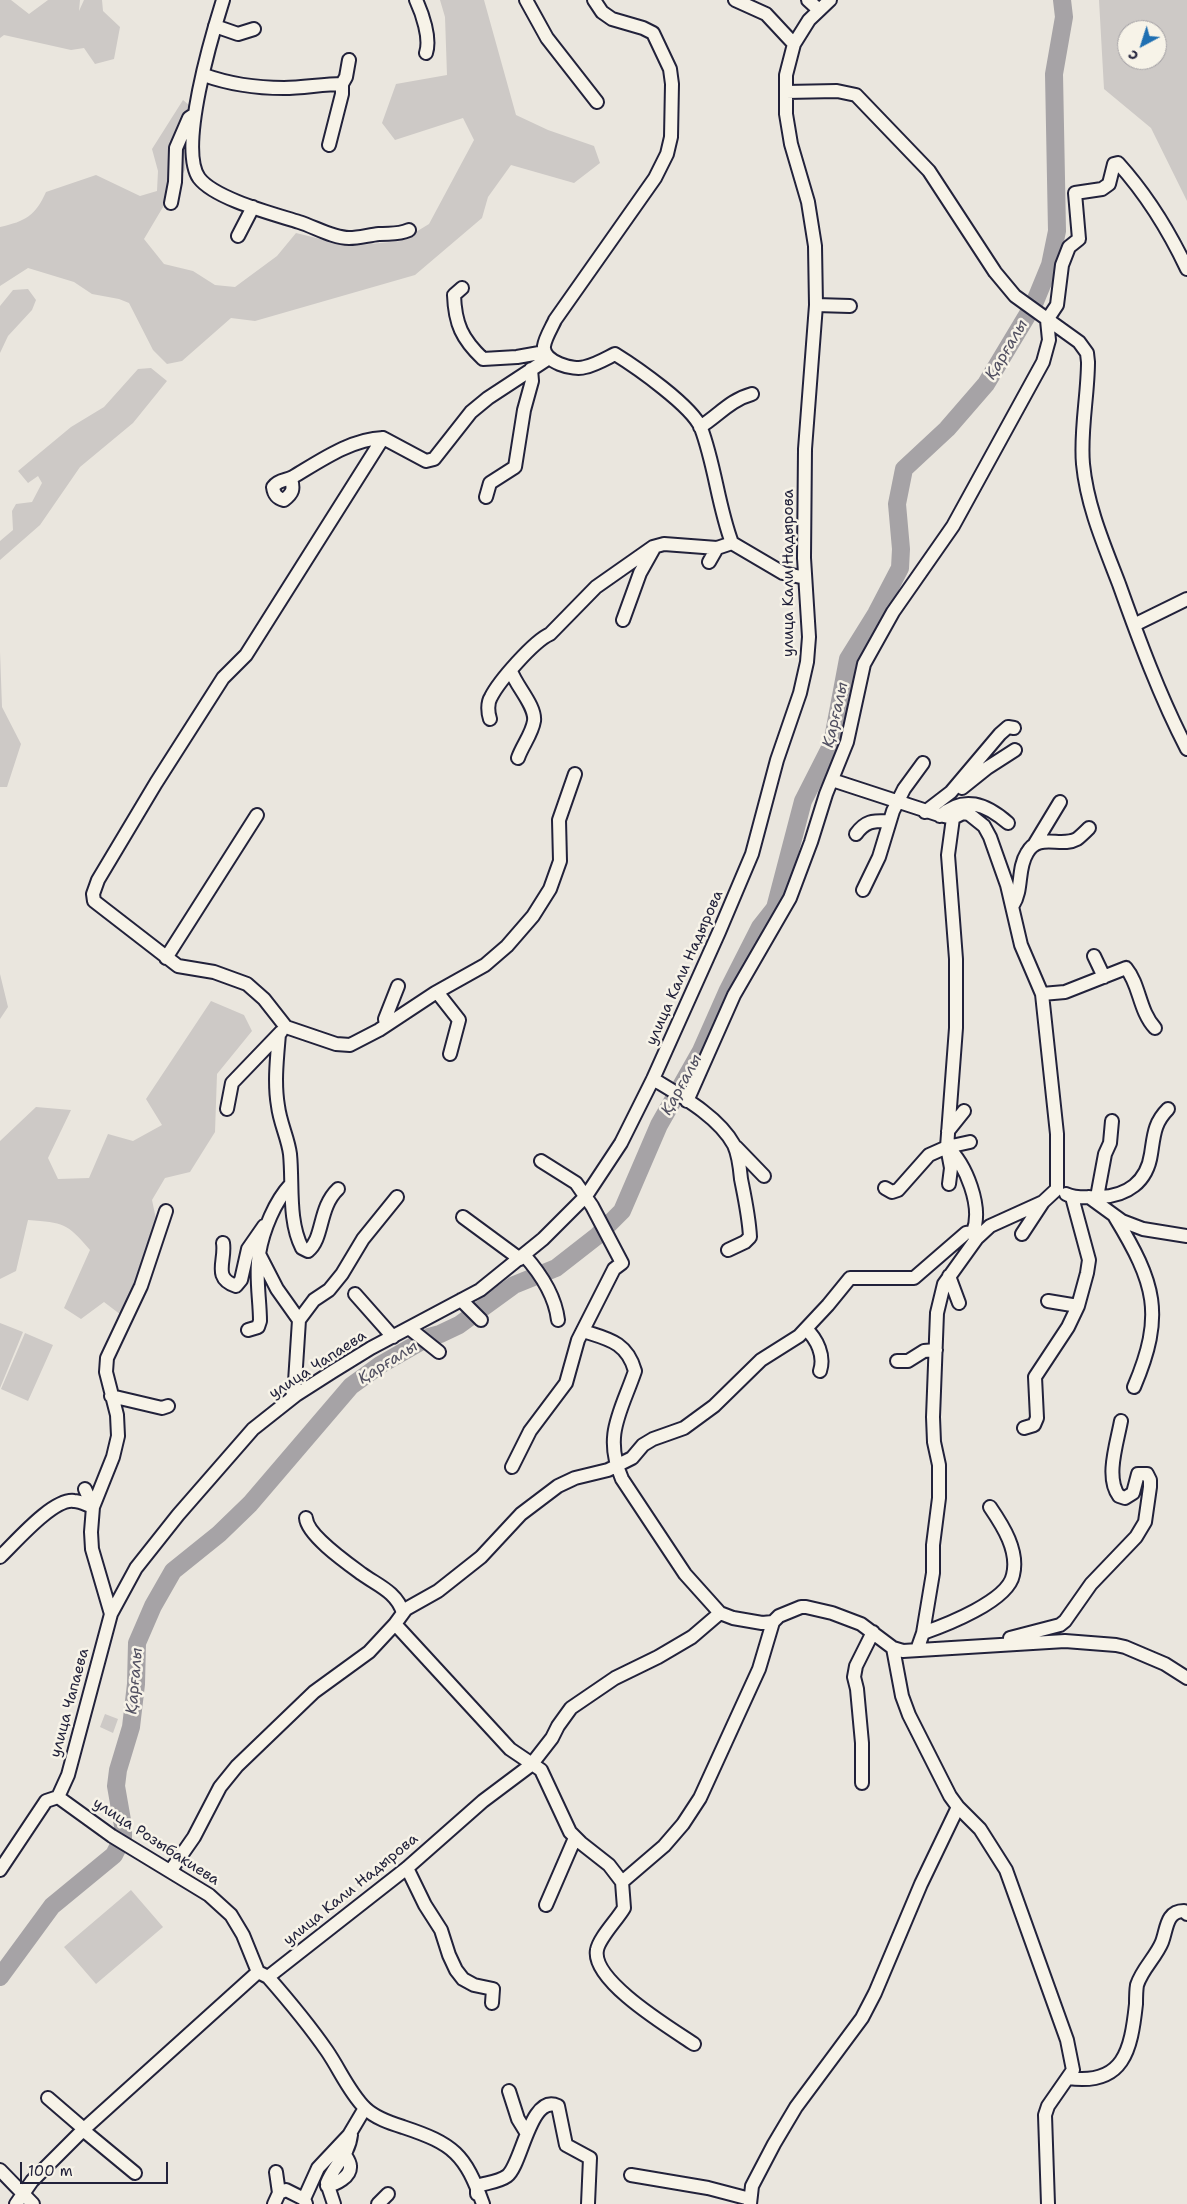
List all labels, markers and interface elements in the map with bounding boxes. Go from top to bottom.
north arrow [1117,20,1167,70]
text: С [1124,46,1142,65]
water label: Қарғалы [982,316,1032,384]
street label: улица Кали Надырова [780,489,798,657]
water label: Қарғалы [819,680,853,750]
street label: улица Кали Надырова [643,888,727,1048]
water label: Қарғалы [657,1051,707,1119]
street label: улица Чапаева [266,1327,370,1403]
water label: Қарғалы [355,1337,421,1389]
street label: улица Чапаева [47,1647,93,1759]
water label: Қарғалы [123,1647,147,1715]
street label: улица Розыбакиева [89,1794,223,1890]
street label: улица Кали Надырова [280,1830,422,1950]
scale bar [22,2152,170,2184]
text: 100 m [28,2161,73,2181]

